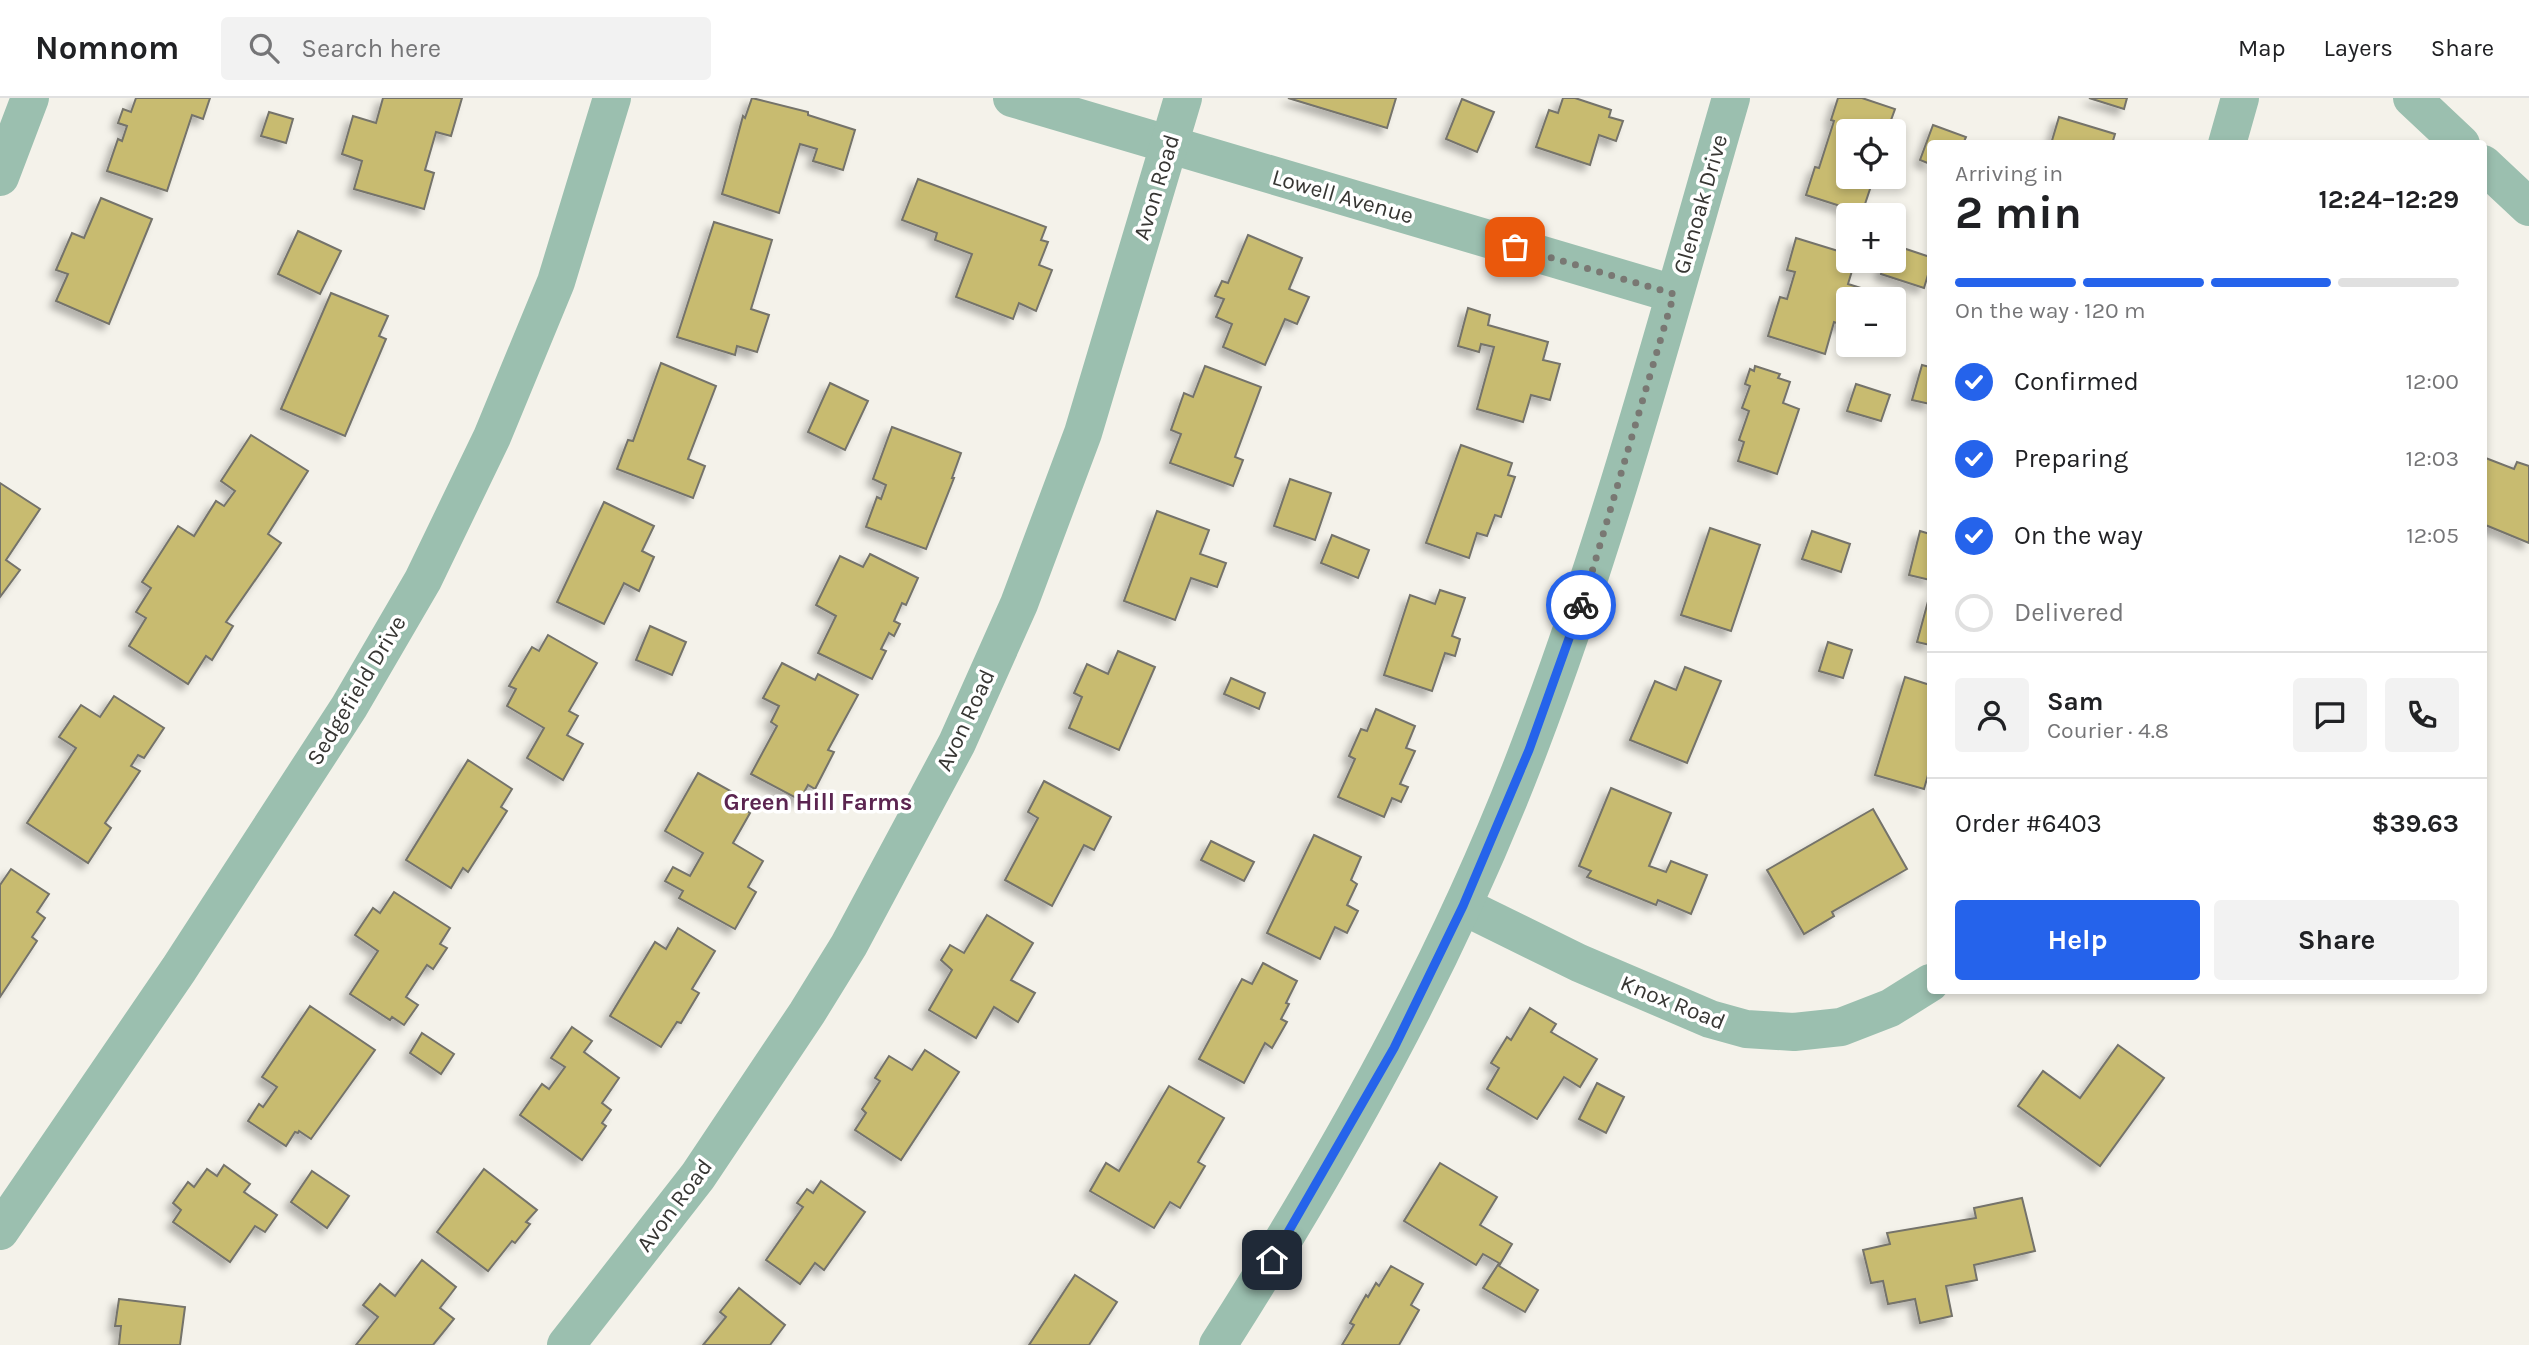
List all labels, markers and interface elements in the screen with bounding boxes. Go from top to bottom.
search box [221,17,711,80]
text: Nomnom [35,29,179,67]
icon: search [245,29,283,67]
text: Search here [301,33,441,64]
text: Map [2238,34,2286,62]
text: Layers [2324,34,2393,62]
text: Share [2431,34,2494,62]
map controls [1836,119,1906,357]
button: locate [1836,119,1906,189]
street label: Avon Road [1128,131,1185,243]
street label: Glenoak Drive [1668,131,1733,277]
text: Arriving in [1955,160,2063,187]
street label: Lowell Avenue [1269,163,1417,230]
text: 12:24–12:29 [2319,184,2459,215]
text: 2 min [1955,186,2082,240]
button: + [1836,203,1906,273]
pin [1485,217,1545,277]
icon: bag [1496,228,1534,266]
button: − [1836,287,1906,357]
text: On the way · 120 m [1955,297,2146,324]
icon: check [1955,363,1993,401]
text: Confirmed [2014,366,2139,397]
text: 12:00 [2405,368,2459,395]
icon: check [1955,440,1993,478]
text: Preparing [2014,443,2128,474]
text: 12:03 [2406,445,2459,472]
icon: check [1955,517,1993,555]
text: On the way [2014,520,2143,551]
text: 12:05 [2406,522,2459,549]
courier [1546,570,1616,640]
icon: bike [1562,586,1600,624]
text: Delivered [2014,597,2124,628]
street label: Sedgefield Drive [301,610,412,770]
street label: Avon Road [930,665,1001,775]
button: person [1955,678,2029,752]
button: chat [2293,678,2367,752]
button: phone [2385,678,2459,752]
text: Sam [2047,686,2103,717]
text: Courier · 4.8 [2047,717,2169,744]
district label: Green Hill Farms [723,788,913,816]
text: Order #6403 [1955,808,2102,839]
text: $39.63 [2372,808,2459,839]
button: Help [1955,900,2200,980]
button: Share [2214,900,2459,980]
street label: Knox Road [1616,969,1729,1036]
street label: Avon Road [631,1154,718,1257]
pin [1242,1230,1302,1290]
icon: home [1253,1241,1291,1279]

